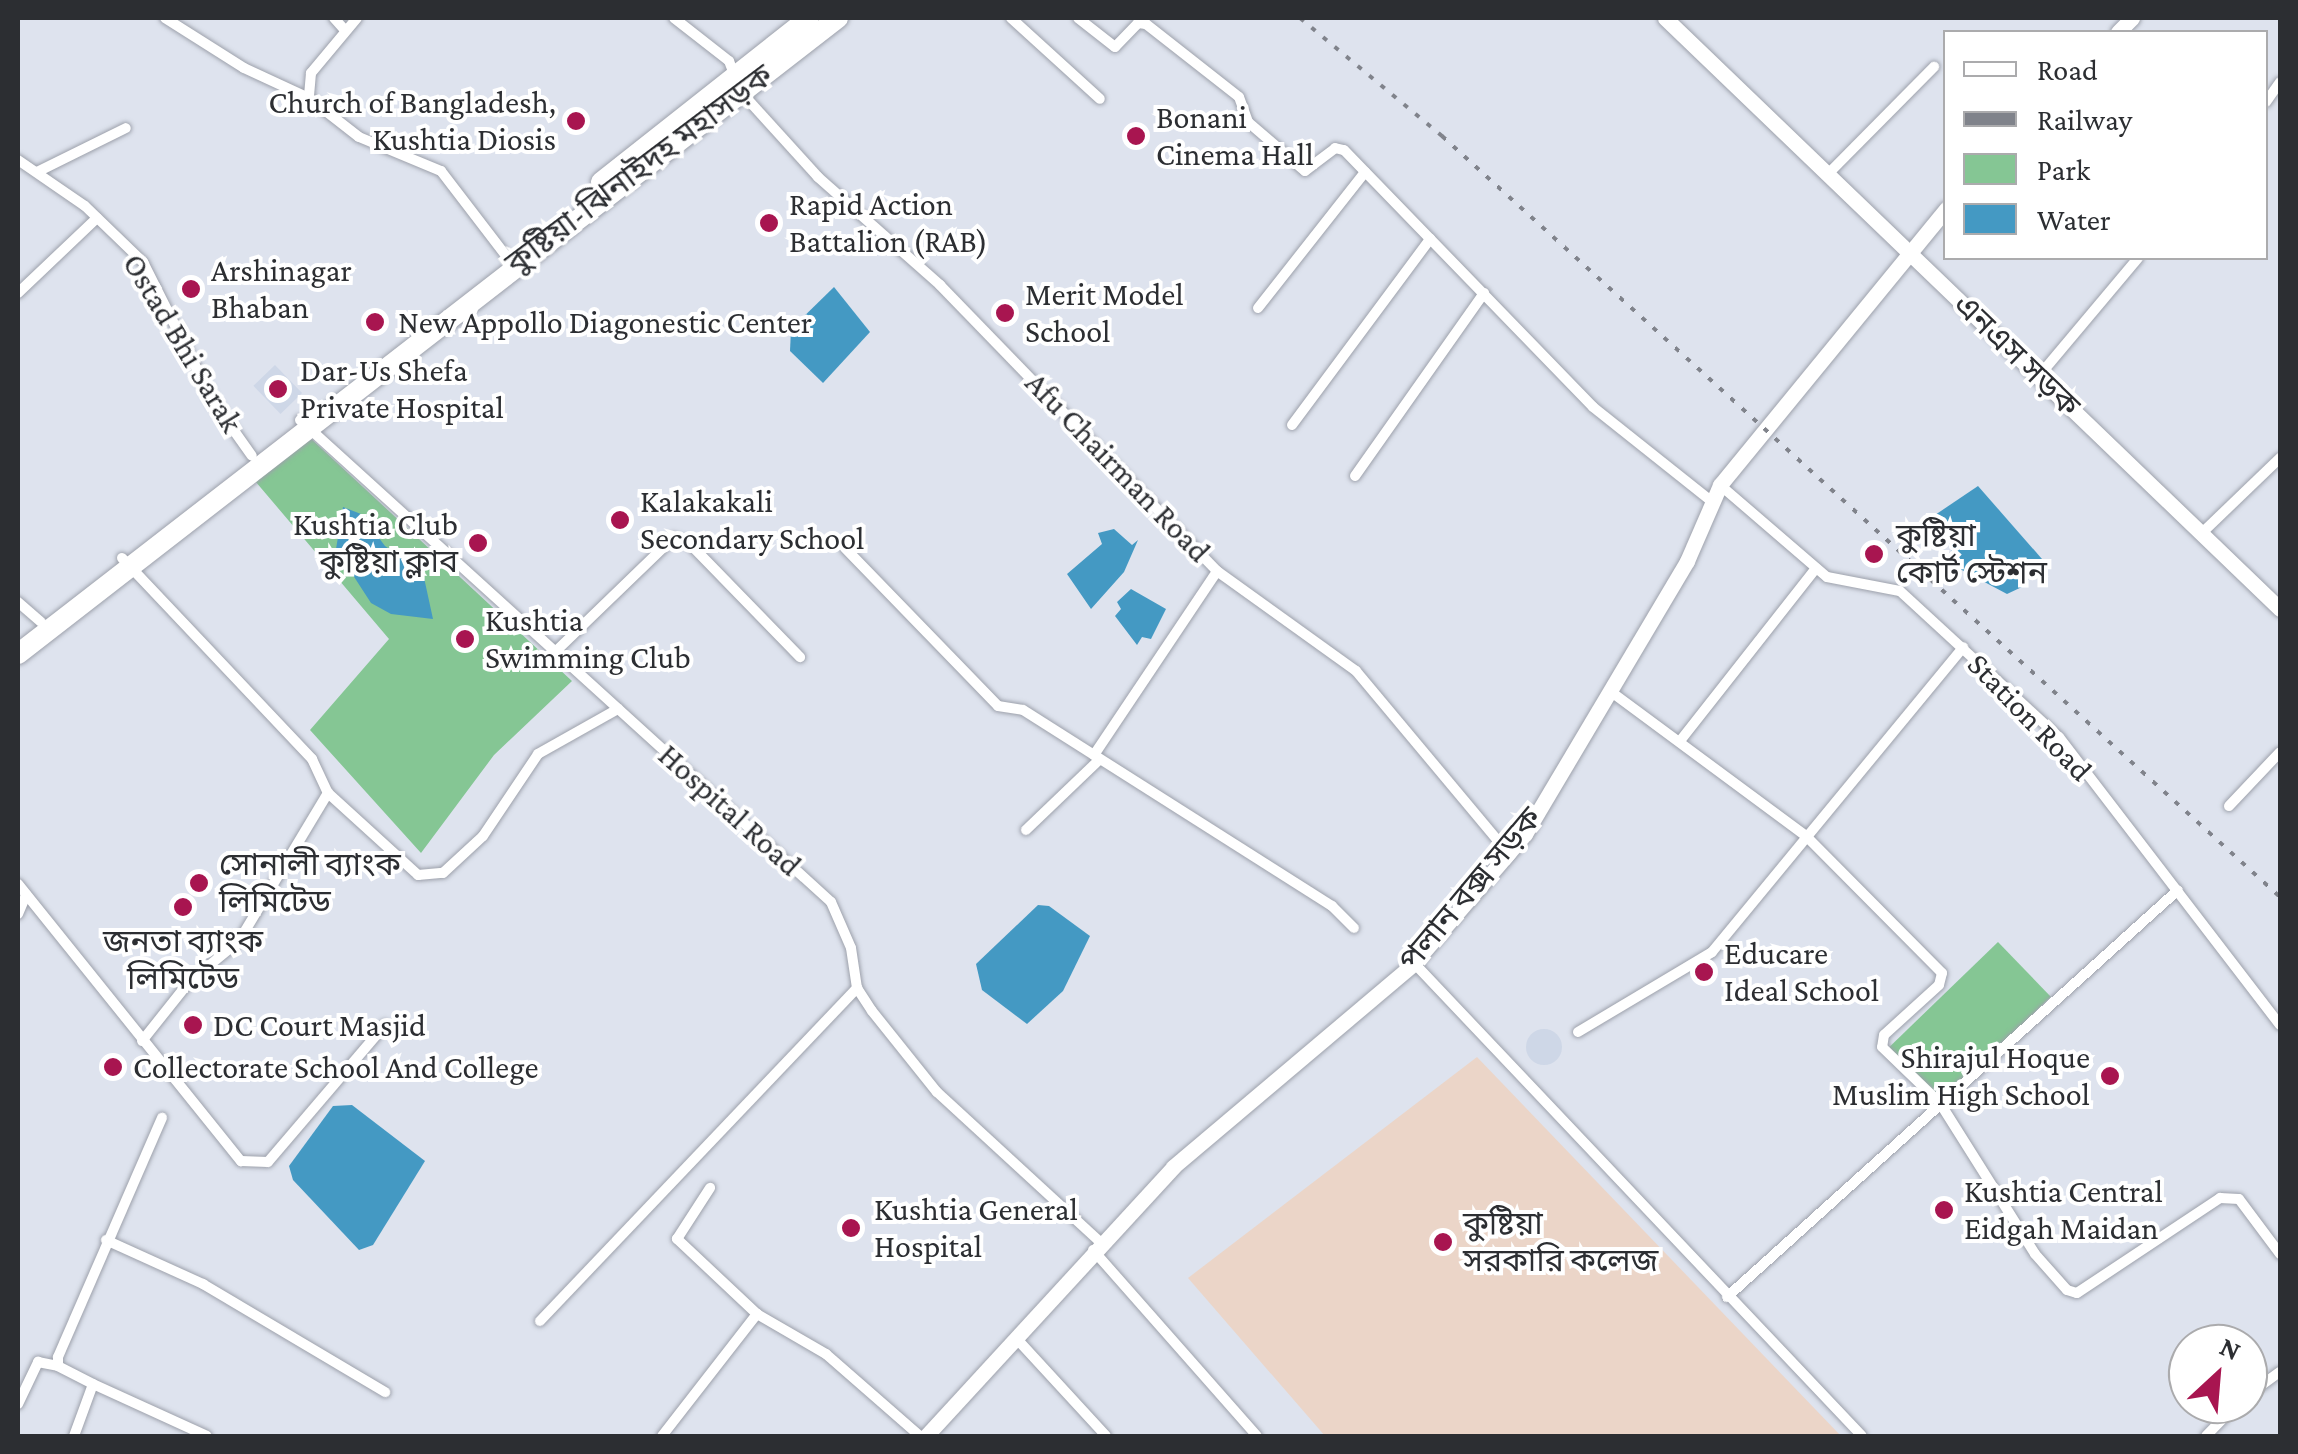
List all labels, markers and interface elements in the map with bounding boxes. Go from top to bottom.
legend [1943,30,2268,260]
text: Road [2037,53,2098,86]
street label: কুষ্টিয়া-ঝিনাইদহ মহাসড়ক [498,56,780,282]
place label: Church of Bangladesh, Kushtia Diosis [268,84,556,159]
place label: Bonani Cinema Hall [1156,99,1314,174]
text: Railway [2037,103,2132,136]
marker: Church of Bangladesh, Kushtia Diosis [565,110,587,132]
marker: Bonani Cinema Hall [1125,125,1147,147]
text: Park [2037,153,2090,186]
place label: Rapid Action Battalion (RAB) [789,186,988,261]
text: Water [2037,203,2111,236]
marker: Rapid Action Battalion (RAB) [758,212,780,234]
street label: Ostad Bhi Sarak [115,247,251,439]
place label: Arshinagar Bhaban [211,252,352,327]
place label: Merit Model School [1025,276,1184,351]
marker: Arshinagar Bhaban [180,278,202,300]
street label: এনএস সড়ক [1946,285,2088,425]
marker: Merit Model School [994,302,1016,324]
place label: New Appollo Diagonestic Center [398,303,812,341]
marker: New Appollo Diagonestic Center [362,309,388,335]
place label: Dar-Us Shefa Private Hospital [300,352,504,427]
street label: Afu Chairman Road [1017,364,1219,570]
marker: Dar-Us Shefa Private Hospital [265,376,291,402]
place label: Kalakakali Secondary School [640,483,864,558]
place label: Kushtia Club কুষ্টিয়া ক্লাব [293,506,458,581]
marker: Kalakakali Secondary School [609,509,631,531]
place label: কুষ্টিয়া কোর্ট স্টেশন [1896,517,2047,592]
marker: Kushtia Club কুষ্টিয়া ক্লাব [467,532,489,554]
marker: কুষ্টিয়া কোর্ট স্টেশন [1861,541,1887,567]
place label: Kushtia Swimming Club [485,602,691,677]
marker: Kushtia Swimming Club [454,628,476,650]
street label: Station Road [1960,645,2100,789]
street label: Hospital Road [651,736,809,884]
street label: পলান বক্স সড়ক [1390,799,1550,979]
place label: সোনালী ব্যাংক লিমিটেড [219,846,401,921]
marker: সোনালী ব্যাংক লিমিটেড [188,872,210,894]
marker: জনতা ব্যাংক লিমিটেড [172,896,194,918]
place label: জনতা ব্যাংক লিমিটেড [103,923,263,998]
place label: Educare Ideal School [1724,935,1879,1010]
marker: Educare Ideal School [1693,961,1715,983]
place label: DC Court Masjid [213,1006,426,1044]
marker: DC Court Masjid [182,1014,204,1036]
place label: Shirajul Hoque Muslim High School [1832,1039,2090,1114]
place label: Collectorate School And College [133,1048,539,1086]
marker: Collectorate School And College [102,1056,124,1078]
marker: Shirajul Hoque Muslim High School [2099,1065,2121,1087]
place label: Kushtia Central Eidgah Maidan [1964,1173,2163,1248]
place label: Kushtia General Hospital [874,1191,1078,1266]
marker: Kushtia Central Eidgah Maidan [1933,1199,1955,1221]
place label: কুষ্টিয়া সরকারি কলেজ [1463,1205,1658,1280]
marker: Kushtia General Hospital [838,1215,864,1241]
marker: কুষ্টিয়া সরকারি কলেজ [1432,1231,1454,1253]
north arrow [2168,1324,2268,1424]
text: N [2215,1330,2246,1367]

